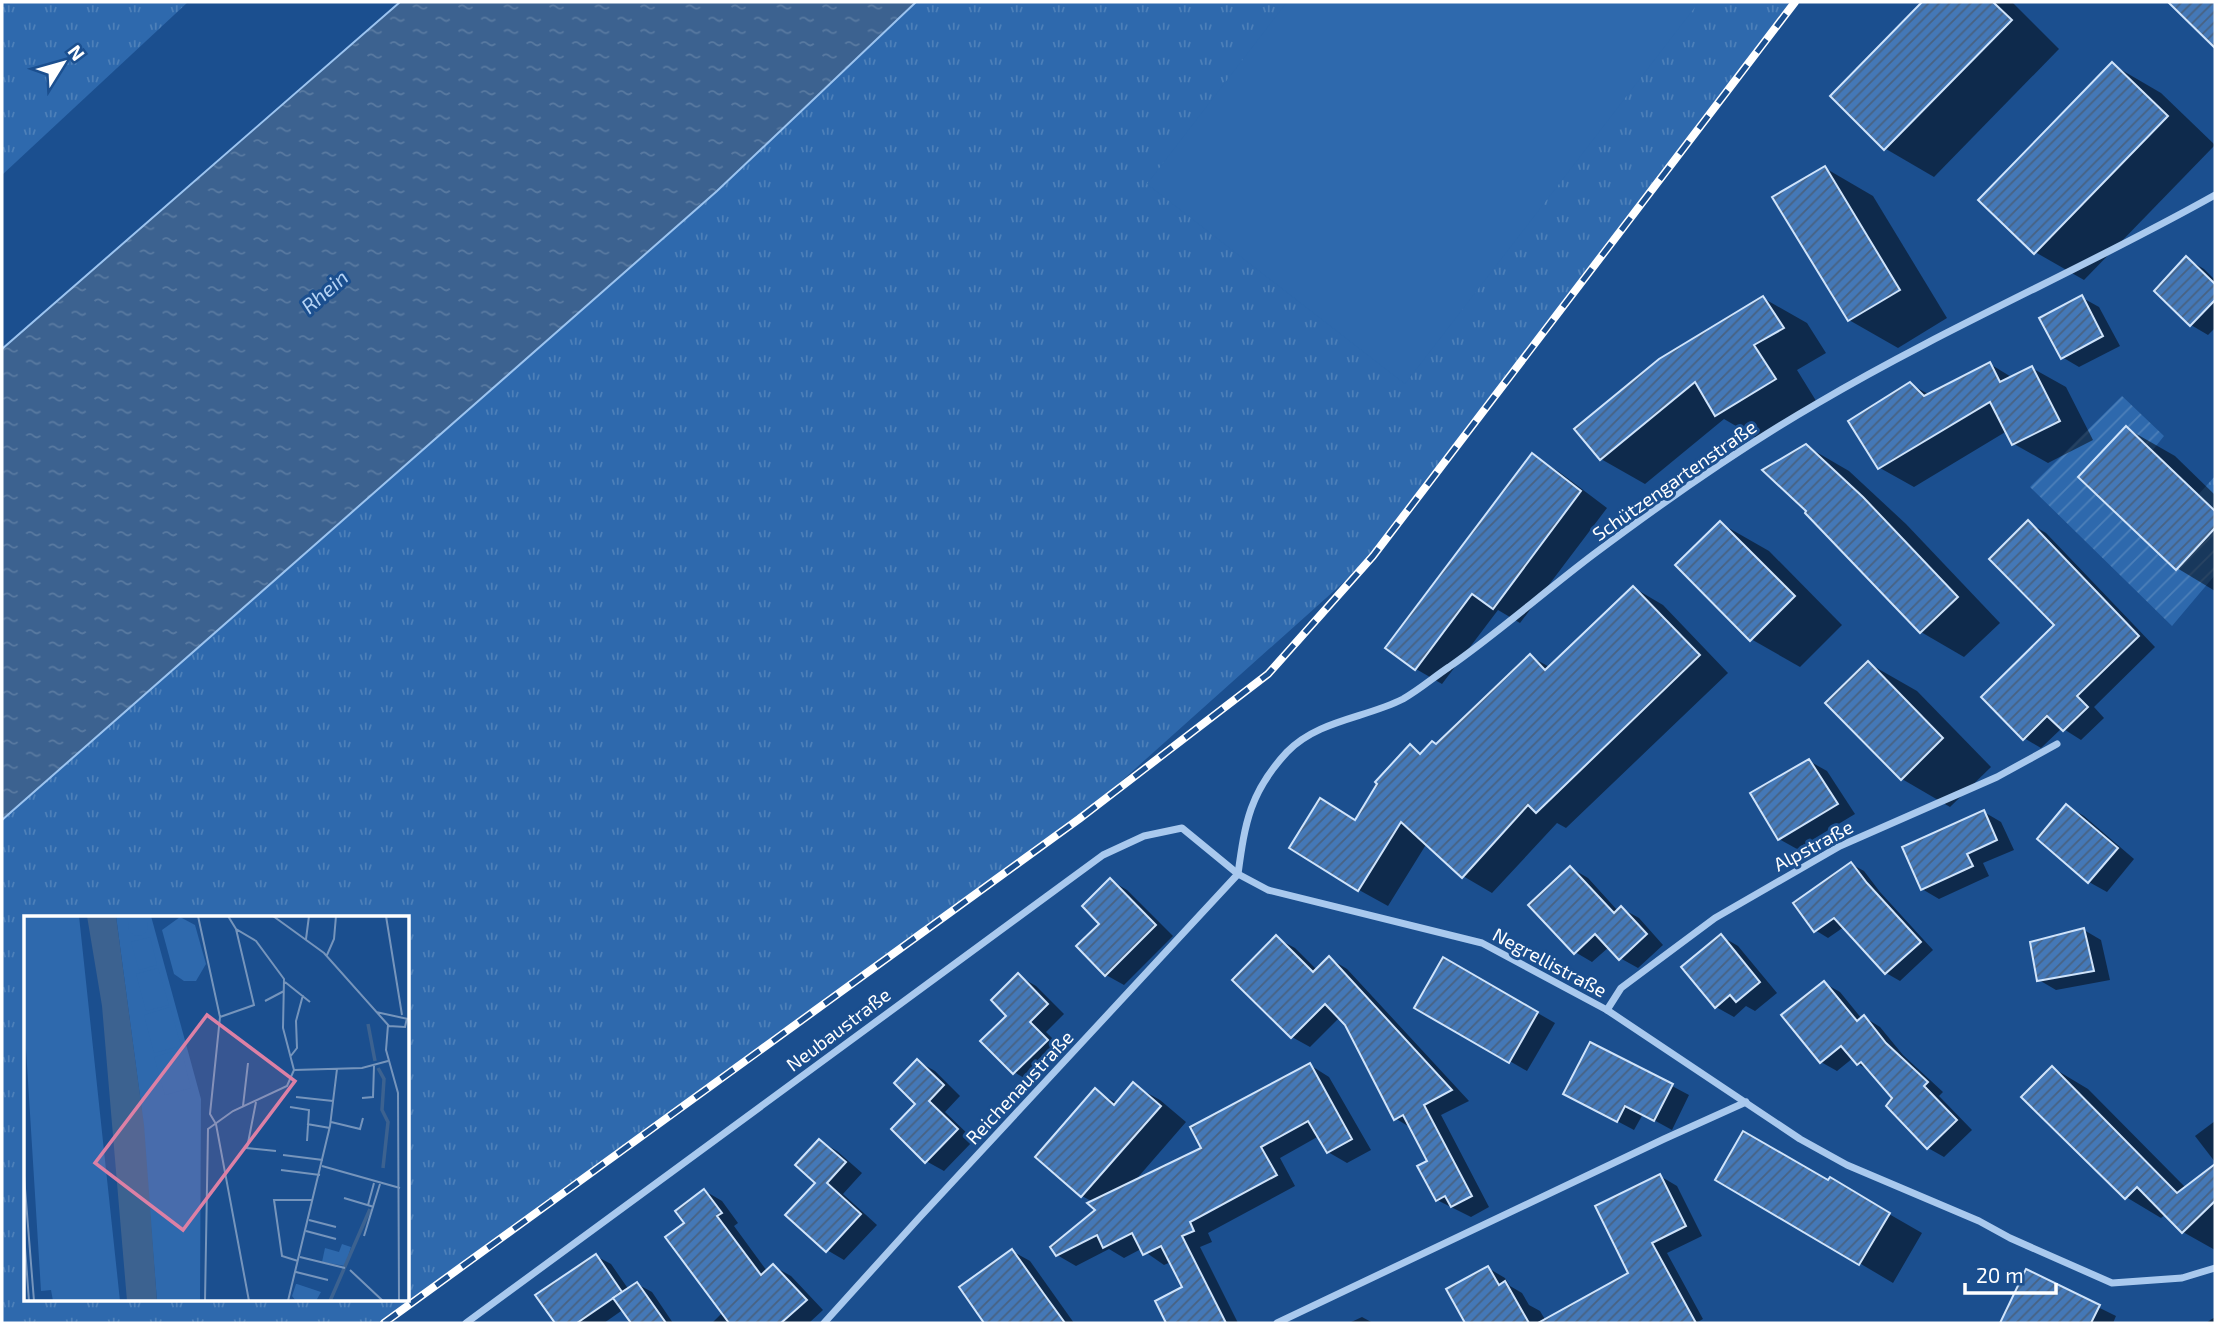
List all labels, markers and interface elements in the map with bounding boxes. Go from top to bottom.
north arrow [28,28,98,98]
text: N [64,40,90,65]
water label: Rhein [296,264,352,318]
street label: Schützengartenstraße [1588,415,1760,545]
street label: Alpstraße [1769,815,1857,875]
inset map [24,916,410,1300]
street label: Negrellistraße [1489,922,1611,1002]
street label: Neubaustraße [781,982,895,1076]
street label: Reichenaustraße [960,1025,1078,1149]
scale bar [1965,1252,2056,1296]
text: 20 m [1976,1262,2024,1287]

